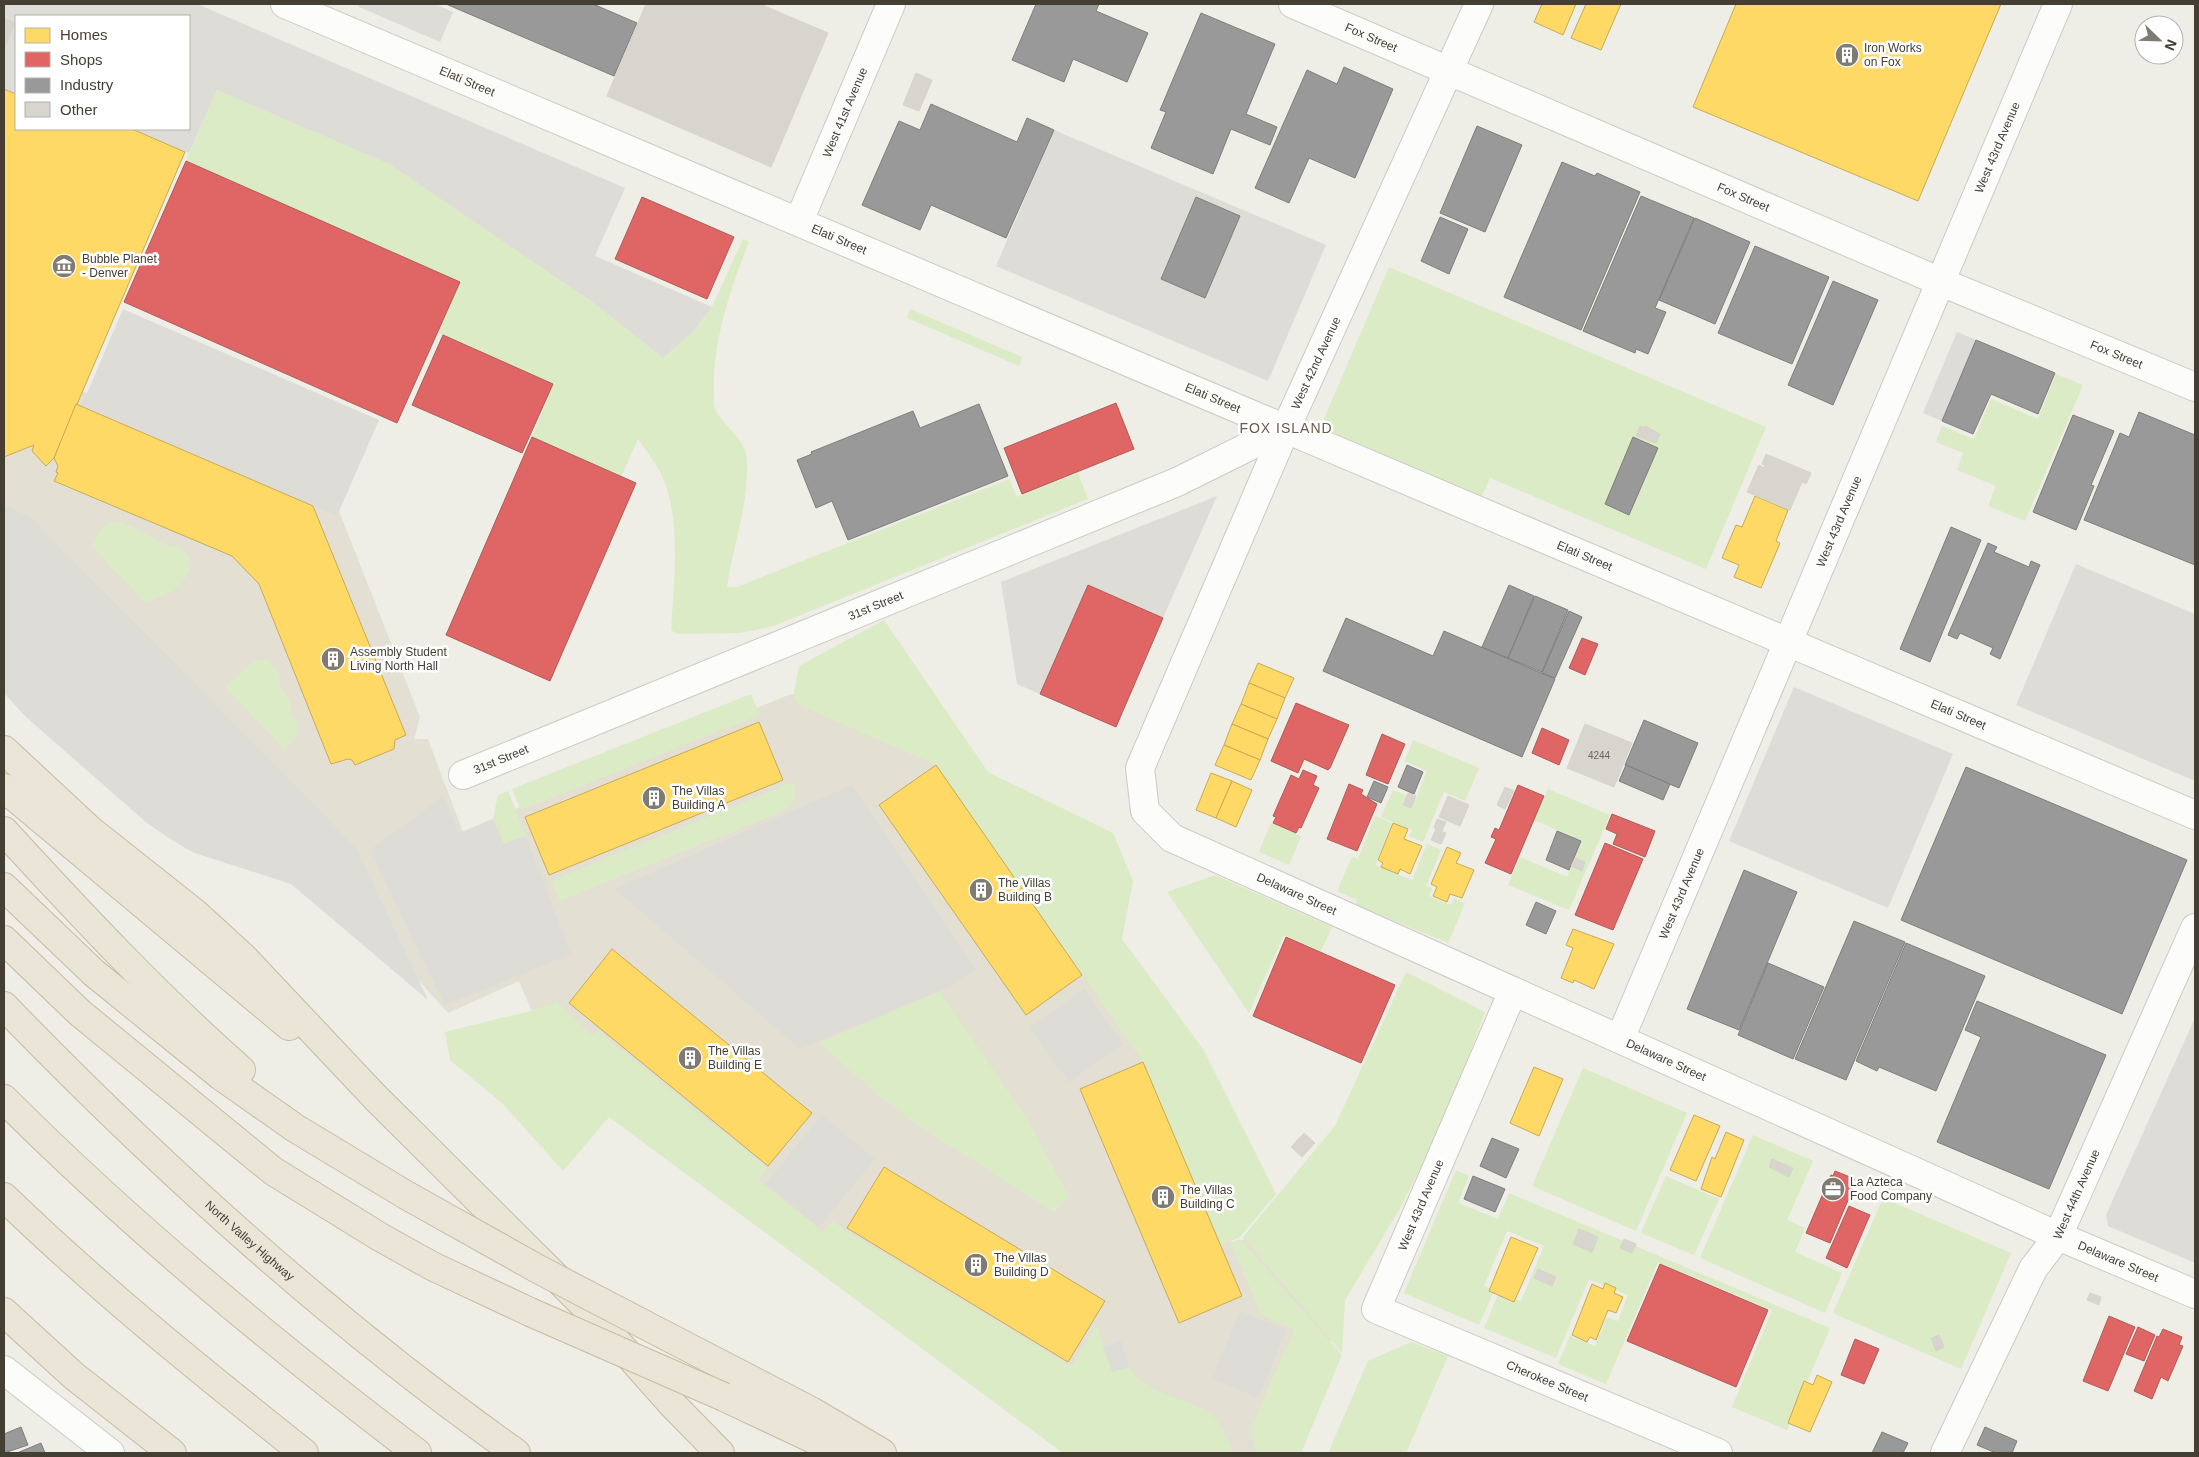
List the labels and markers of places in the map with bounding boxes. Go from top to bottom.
place label: Iron Works on Fox [1864,41,1922,69]
building icon: Iron Works on Fox [1834,42,1860,68]
place label: Bubble Planet - Denver [82,252,157,280]
museum icon: Bubble Planet - Denver [51,253,77,279]
place label: Assembly Student Living North Hall [350,645,447,673]
building icon: Assembly Student Living North Hall [320,646,346,672]
place label: The Villas Building A [672,784,725,812]
building icon: The Villas Building A [641,785,667,811]
place label: The Villas Building B [998,876,1052,904]
building icon: The Villas Building B [968,877,994,903]
place label: The Villas Building E [708,1044,762,1072]
building icon: The Villas Building E [677,1045,703,1071]
place label: La Azteca Food Company [1850,1175,1932,1203]
office icon: La Azteca Food Company [1820,1176,1846,1202]
place label: The Villas Building C [1180,1183,1235,1211]
building icon: The Villas Building C [1150,1184,1176,1210]
place label: The Villas Building D [994,1251,1049,1279]
building icon: The Villas Building D [963,1252,989,1278]

